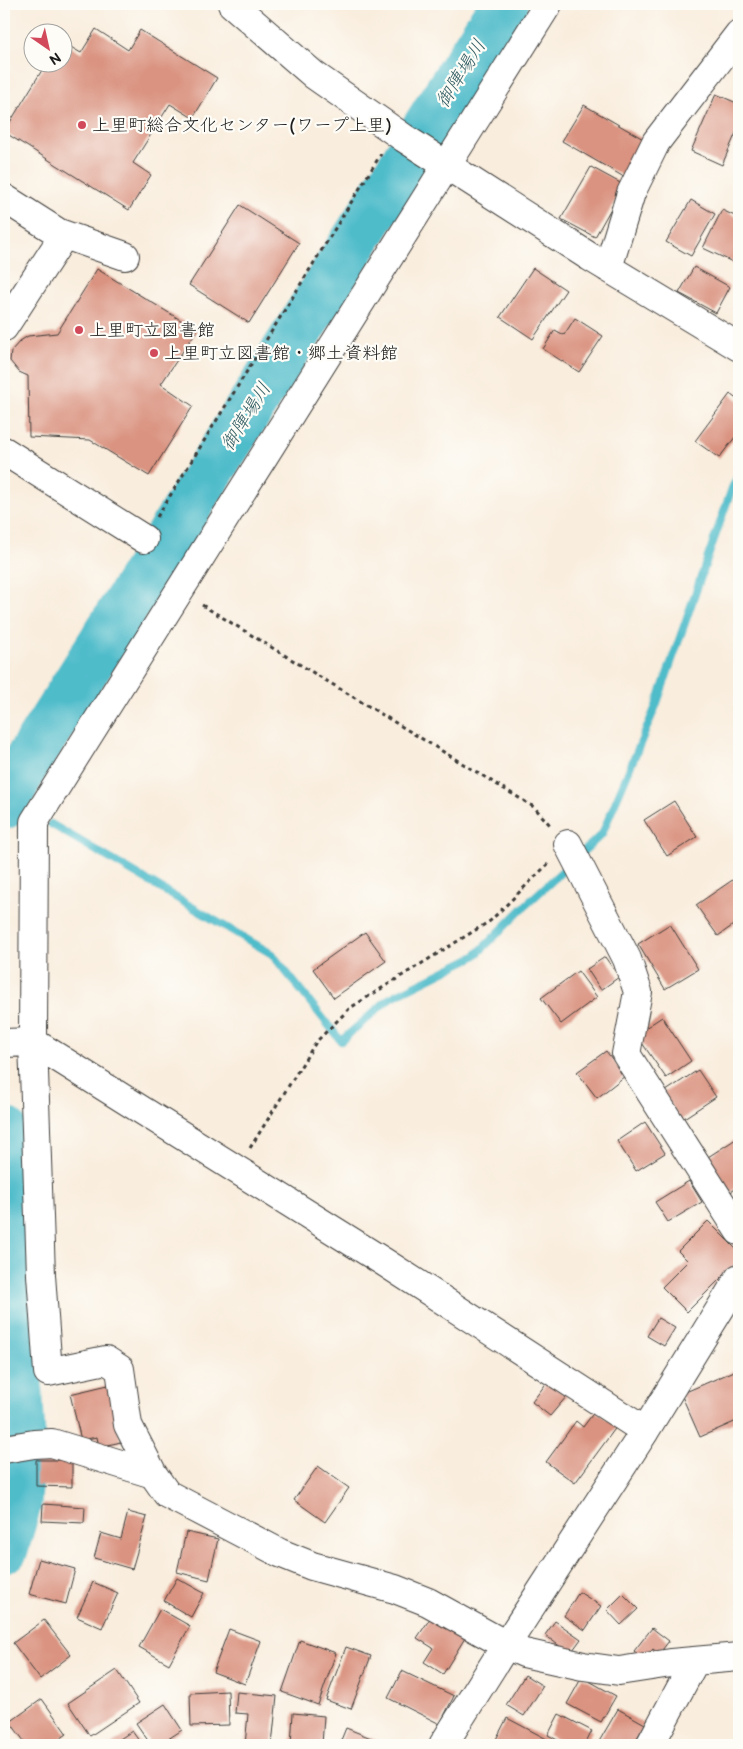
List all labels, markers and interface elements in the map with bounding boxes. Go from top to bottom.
north arrow [22,22,72,72]
water label: 御陣場川 [431,35,491,112]
text: N [46,48,64,68]
place label: 上里町総合文化センター(ワープ上里) [92,115,392,136]
marker: 上里町総合文化センター(ワープ上里) [76,119,88,131]
place label: 上里町立図書館 [89,320,215,341]
marker: 上里町立図書館 [73,324,85,336]
place label: 上里町立図書館・郷土資料館 [164,343,398,364]
marker: 上里町立図書館・郷土資料館 [148,347,160,359]
water label: 御陣場川 [216,378,276,455]

